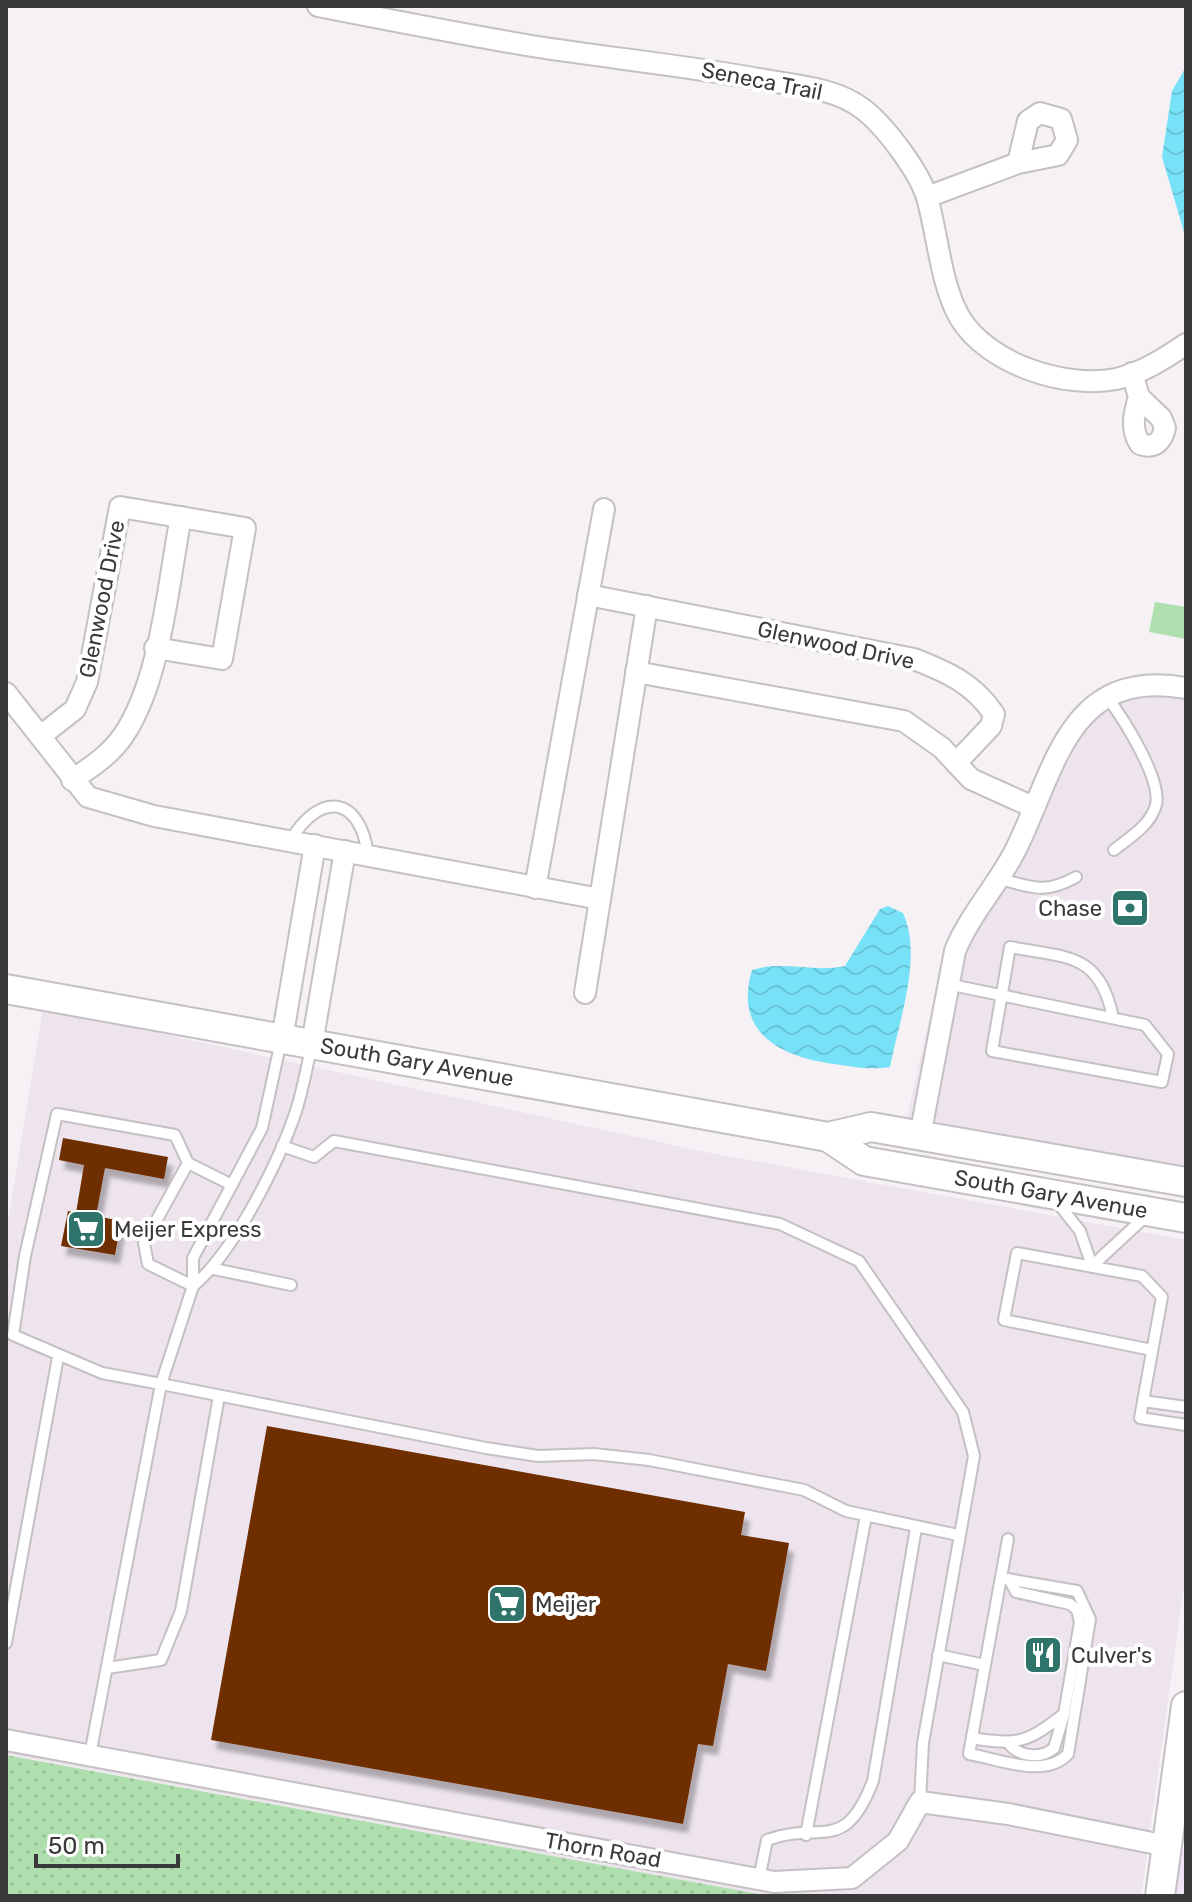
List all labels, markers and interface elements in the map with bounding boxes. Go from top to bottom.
street label: Seneca Trail [699,56,825,106]
street label: Glenwood Drive [73,518,131,680]
street label: Glenwood Drive [755,615,917,675]
bank icon: Chase [1109,887,1151,929]
place label: Chase [1038,895,1102,922]
street label: South Gary Avenue [318,1032,516,1092]
street label: South Gary Avenue [952,1164,1150,1224]
supermarket icon: Meijer Express [65,1208,107,1250]
place label: Meijer Express [114,1216,261,1243]
supermarket icon: Meijer [486,1583,528,1625]
place label: Meijer [535,1591,597,1618]
restaurant icon: Culver's [1022,1634,1064,1676]
place label: Culver's [1071,1642,1152,1669]
scale bar [36,1818,178,1868]
street label: Thorn Road [543,1826,663,1874]
text: 50 m [48,1832,105,1860]

